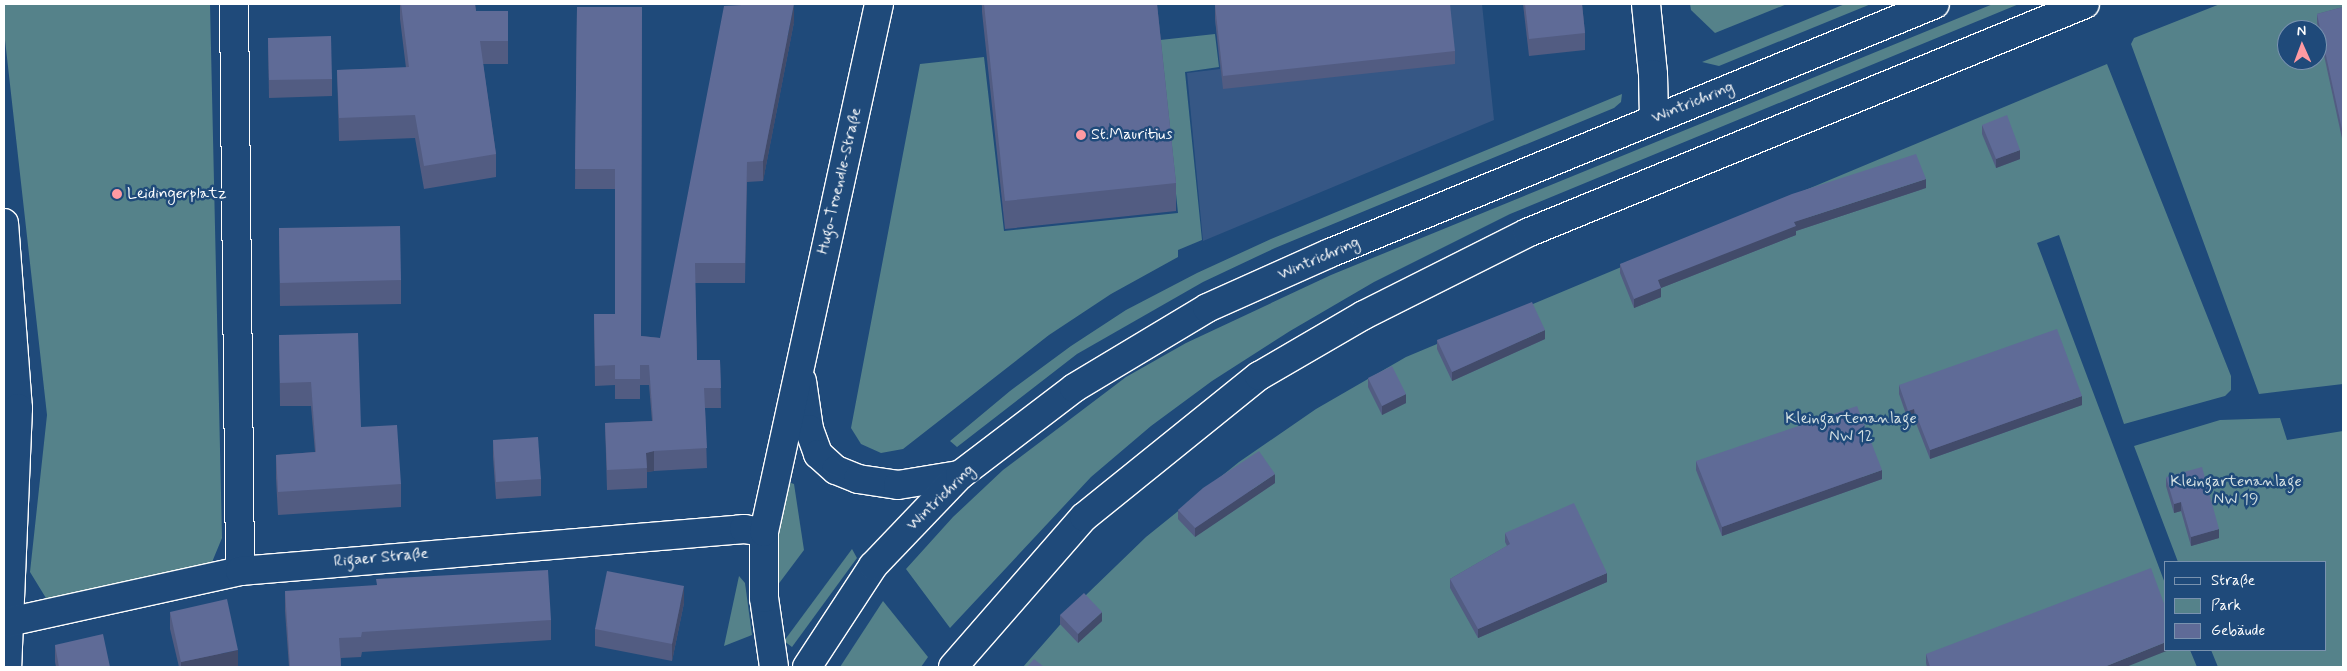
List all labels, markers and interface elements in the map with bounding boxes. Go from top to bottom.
north arrow [2277,20,2327,70]
text: N [2297,22,2306,40]
street label: Wintrichring [1649,78,1737,128]
street label: Hugo-Troendle-Straße [814,106,866,256]
place label: St.Mauritius [1091,125,1173,145]
marker: St.Mauritius [1075,129,1087,141]
place label: Leidingerplatz [127,184,227,204]
marker: Leidingerplatz [111,188,123,200]
street label: Wintrichring [1275,233,1363,285]
park label: Kleingartenanlage NW 12 [1785,409,1917,447]
street label: Wintrichring [903,461,979,535]
park label: Kleingartenanlage NW 19 [2170,472,2302,510]
street label: Rigaer Straße [333,544,429,572]
legend [2164,561,2327,651]
text: Straße [2211,571,2255,591]
text: Park [2211,596,2241,616]
text: Gebäude [2211,621,2265,641]

